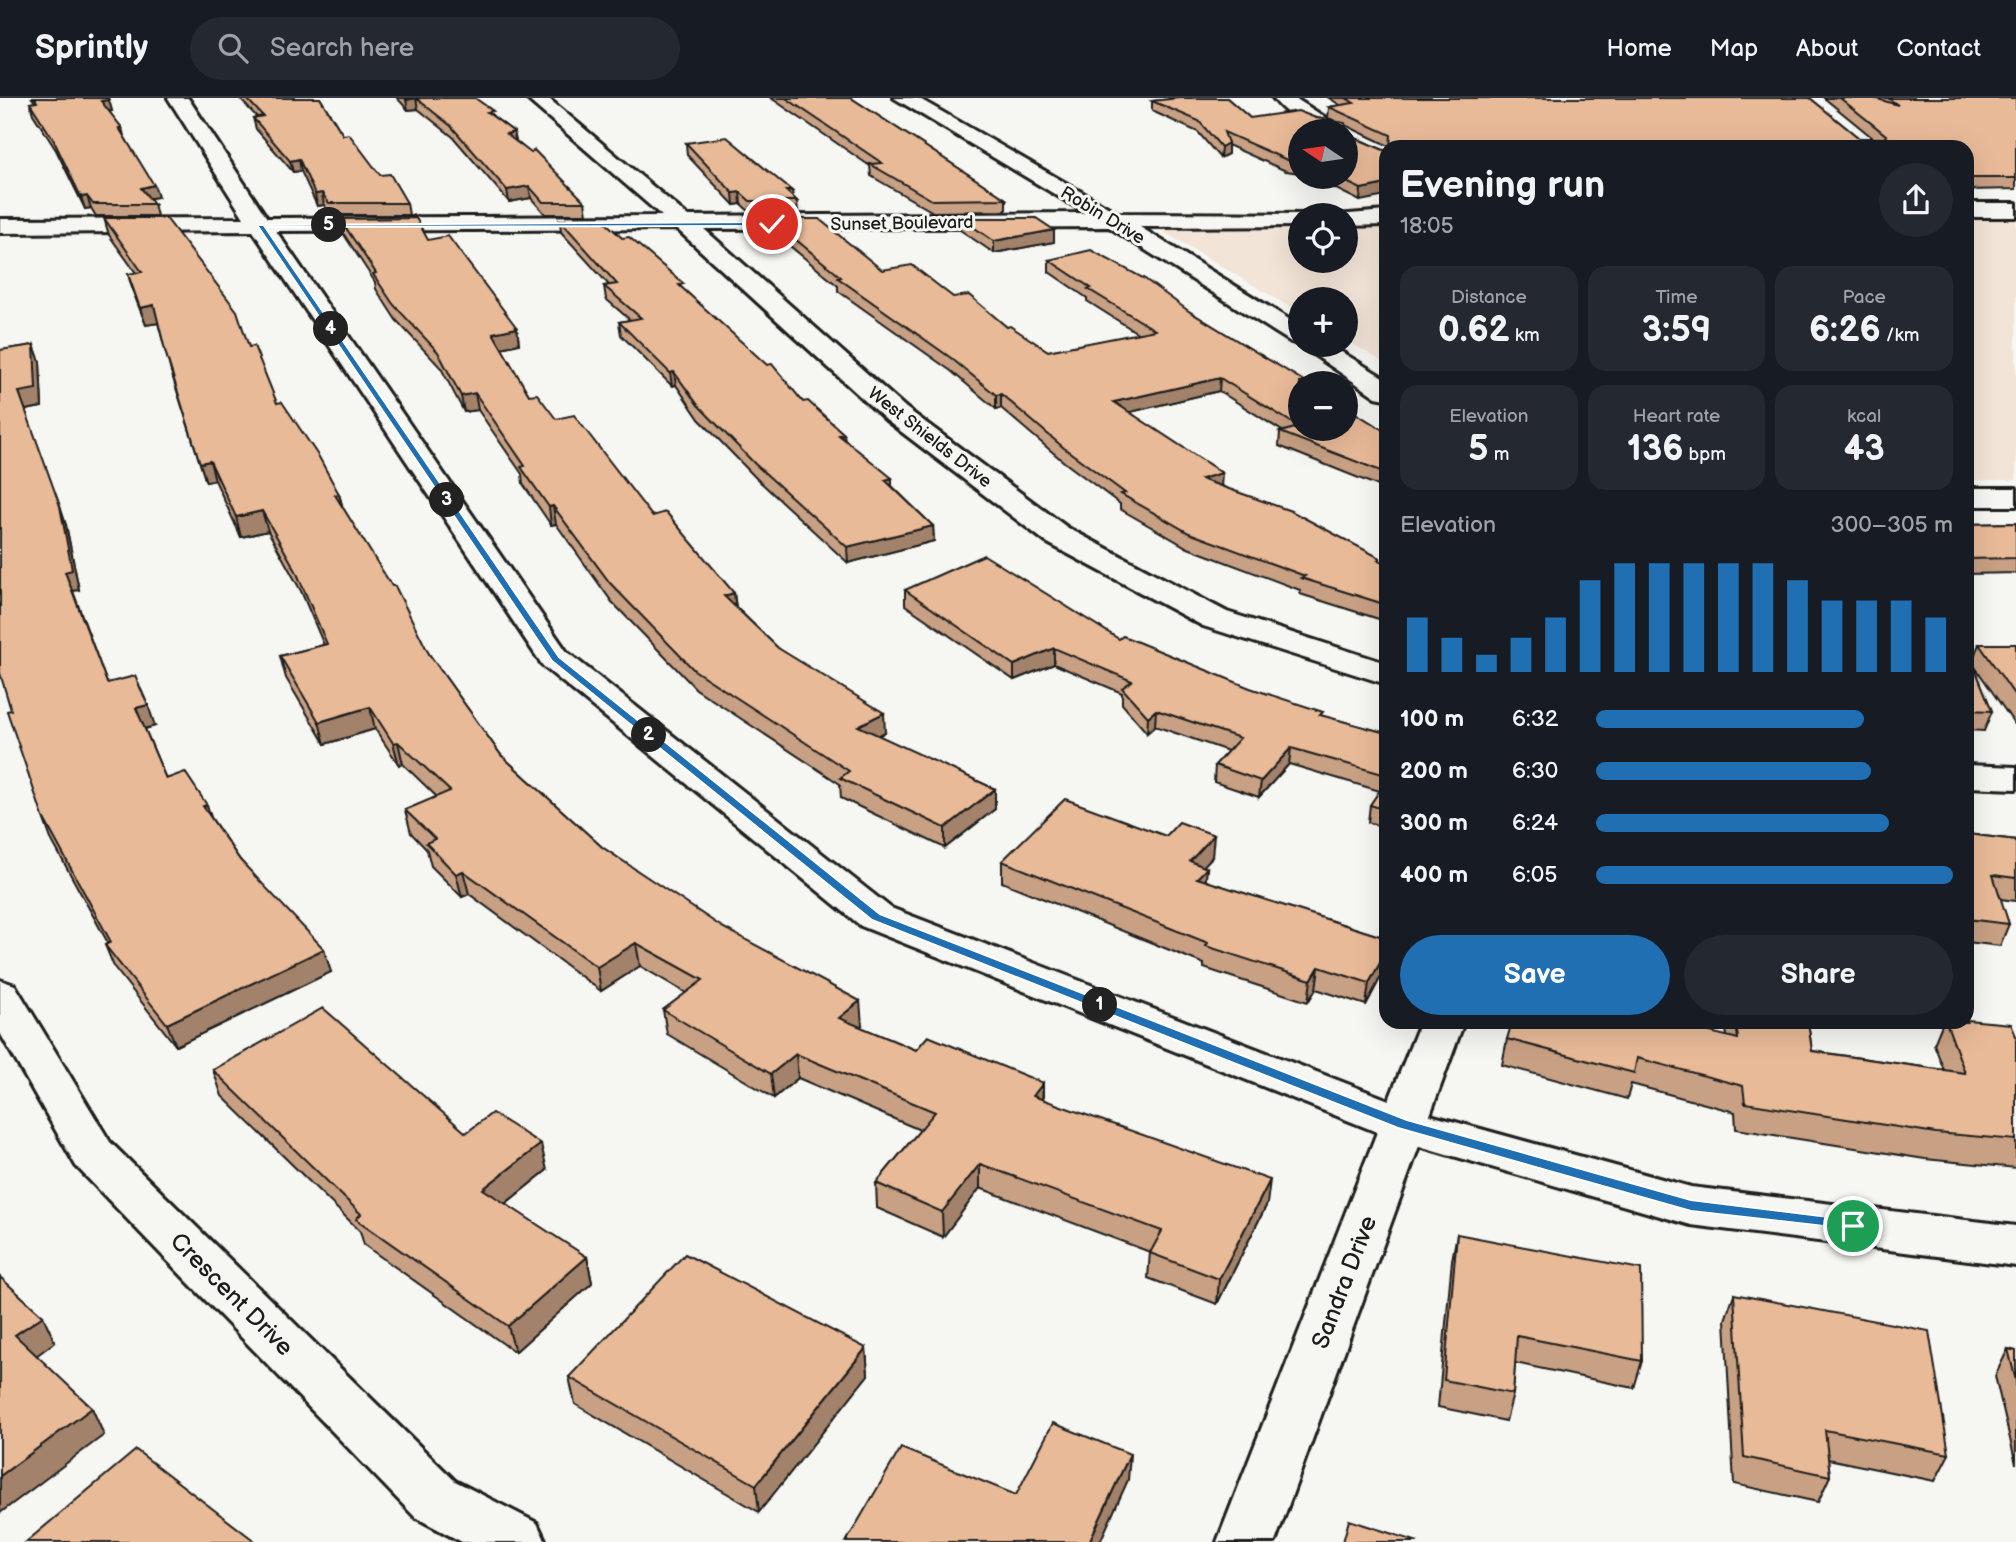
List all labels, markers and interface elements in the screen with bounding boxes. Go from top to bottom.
search box [190,17,680,80]
text: Sprintly [35,28,148,68]
icon: search [214,29,252,67]
text: Search here [270,33,414,64]
text: Home [1607,34,1672,63]
text: Map [1710,34,1758,63]
text: About [1796,34,1858,63]
text: Contact [1896,34,1981,63]
north arrow [1288,119,1358,189]
map controls [1288,119,1358,441]
text: Evening run [1400,163,1605,208]
button: share [1879,163,1953,237]
street label: Robin Drive [1057,182,1149,249]
pin [742,194,802,254]
button: locate [1288,203,1358,273]
icon: check [753,205,791,243]
pin: 5 [312,208,346,242]
street label: Sunset Boulevard [830,212,974,235]
text: 18:05 [1400,212,1454,240]
text: 5 [323,213,334,236]
text: Distance [1451,286,1527,309]
text: Time [1655,286,1698,309]
text: Pace [1843,286,1886,309]
button: + [1288,287,1358,357]
text: 0.62 [1438,309,1510,352]
text: 3:59 [1642,309,1711,352]
text: 6:26 [1809,309,1881,352]
pin: 4 [314,312,348,346]
text: 4 [325,317,336,340]
text: km [1510,324,1540,347]
text: /km [1881,324,1919,347]
button: − [1288,371,1358,441]
street label: West Shields Drive [864,383,996,492]
text: Elevation [1449,405,1528,428]
text: Heart rate [1633,405,1720,428]
text: kcal [1847,405,1881,428]
text: 5 [1468,428,1489,471]
text: 136 [1627,428,1683,471]
text: 43 [1844,428,1885,471]
text: m [1489,443,1509,466]
text: bpm [1683,443,1726,466]
pin: 3 [430,482,464,518]
text: 3 [441,488,452,511]
text: Elevation [1400,511,1496,539]
text: 300–305 m [1831,511,1953,539]
text: 100 m [1400,705,1464,733]
text: 6:32 [1512,705,1558,733]
pin: 2 [632,718,666,752]
text: 2 [643,723,654,746]
text: 200 m [1400,757,1468,785]
text: 6:30 [1512,757,1558,785]
text: 300 m [1400,809,1468,837]
text: 6:24 [1512,809,1558,837]
text: 400 m [1400,861,1468,889]
text: 6:05 [1512,861,1557,889]
button: Save [1400,935,1670,1015]
button: Share [1684,935,1953,1015]
pin: 1 [1082,988,1118,1023]
text: 1 [1096,993,1104,1016]
pin [1823,1196,1883,1256]
icon: arrive [1834,1207,1872,1245]
street label: Sandra Drive [1306,1212,1383,1353]
street label: Crescent Drive [164,1227,299,1362]

